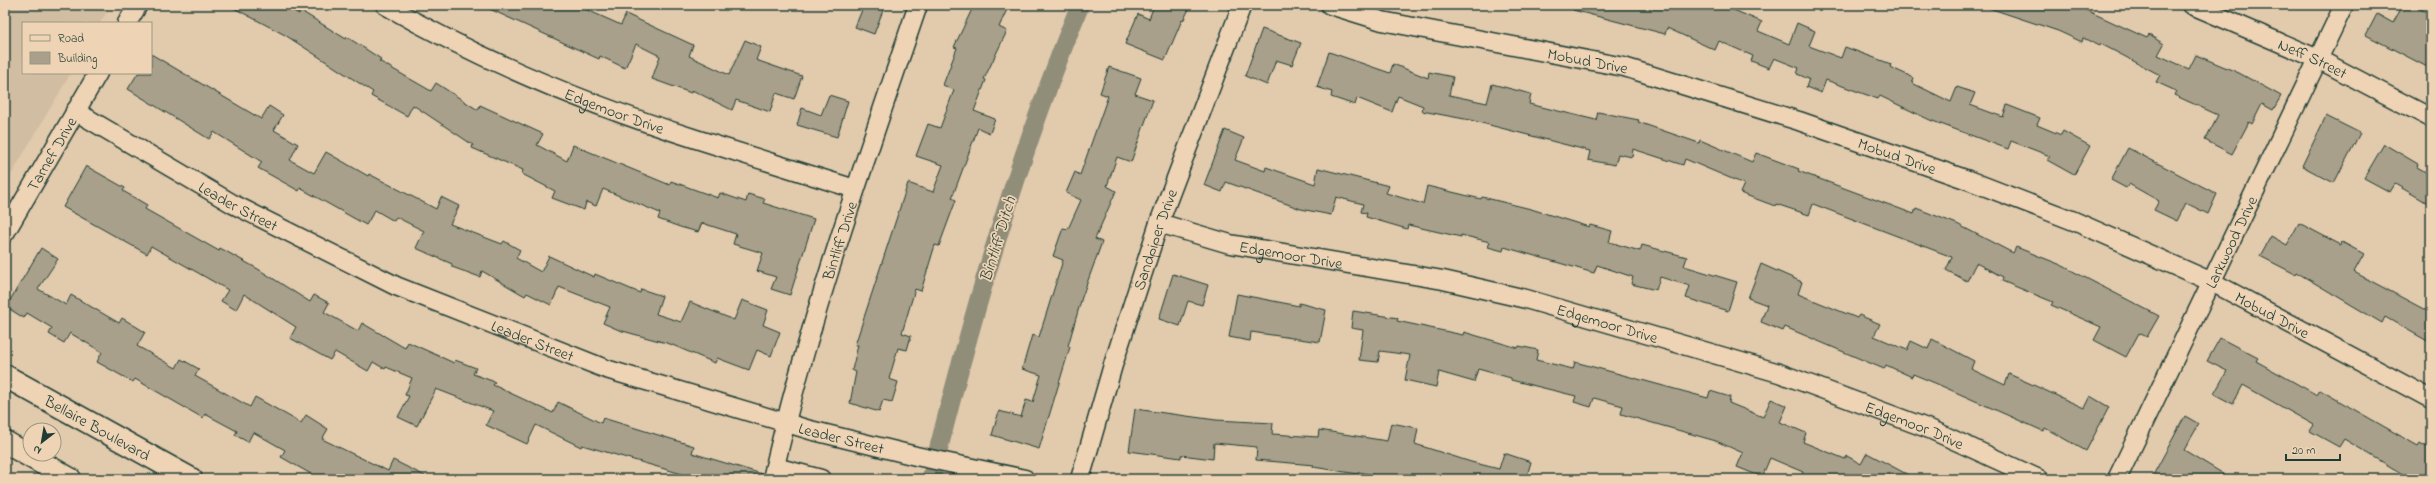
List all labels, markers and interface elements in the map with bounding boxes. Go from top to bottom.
legend [22,22,152,74]
text: Road [58,30,84,48]
street label: Neff Street [2274,33,2351,86]
street label: Mobud Drive [1545,43,1632,82]
text: Building [57,50,97,69]
street label: Edgemoor Drive [560,83,668,142]
street label: Tarnef Drive [22,112,85,196]
street label: Mobud Drive [1854,132,1940,182]
street label: Leader Street [193,176,282,239]
street label: Sandpiper Drive [1128,185,1185,294]
street label: Larkwood Drive [2200,192,2265,293]
water label: Bintliff Ditch [974,193,1023,285]
street label: Bintliff Drive [817,198,865,284]
street label: Edgemoor Drive [1237,236,1345,277]
street label: Mobud Drive [2230,286,2314,346]
street label: Edgemoor Drive [1553,299,1661,351]
street label: Leader Street [487,315,578,369]
street label: Bellaire Boulevard [38,390,154,468]
street label: Edgemoor Drive [1861,396,1968,457]
street label: Leader Street [795,417,887,462]
north arrow [22,422,62,462]
scale bar [2286,436,2340,462]
text: N [30,441,45,458]
text: 20 m [2292,442,2315,460]

